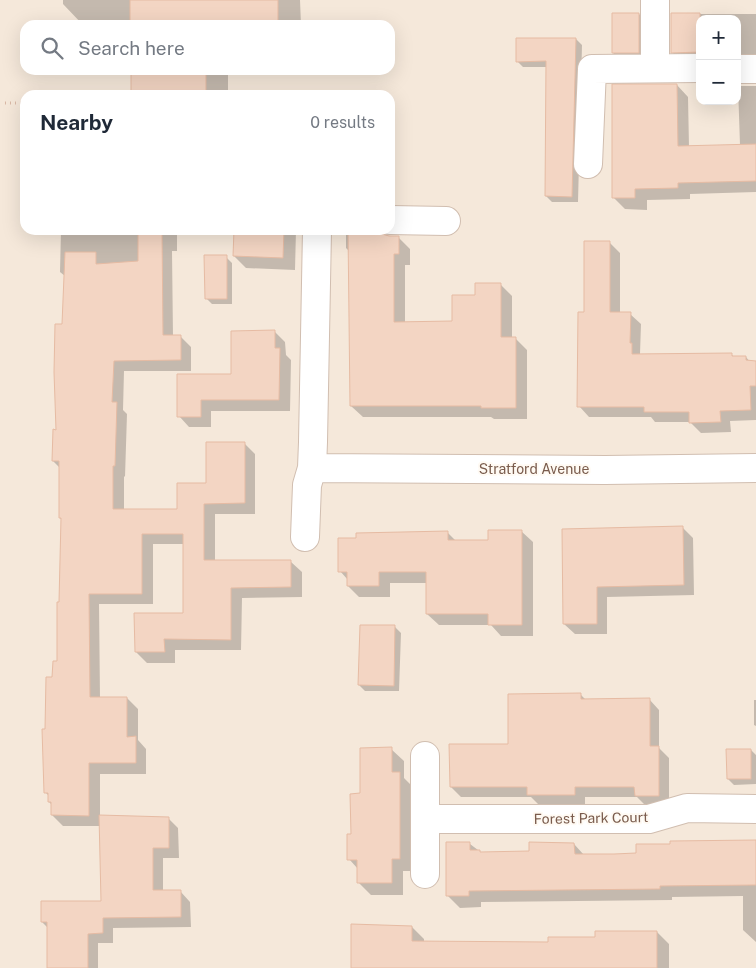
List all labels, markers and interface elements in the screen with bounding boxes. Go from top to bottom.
map controls [696,15,741,105]
button: + [696,15,741,60]
search box [20,20,395,75]
icon: search [38,34,66,62]
text: Search here [78,37,185,59]
button: − [696,60,741,105]
text: Nearby [40,110,113,135]
text: 0 results [310,113,375,132]
street label: Stratford Avenue [479,461,589,477]
street label: Forest Park Court [533,809,649,827]

